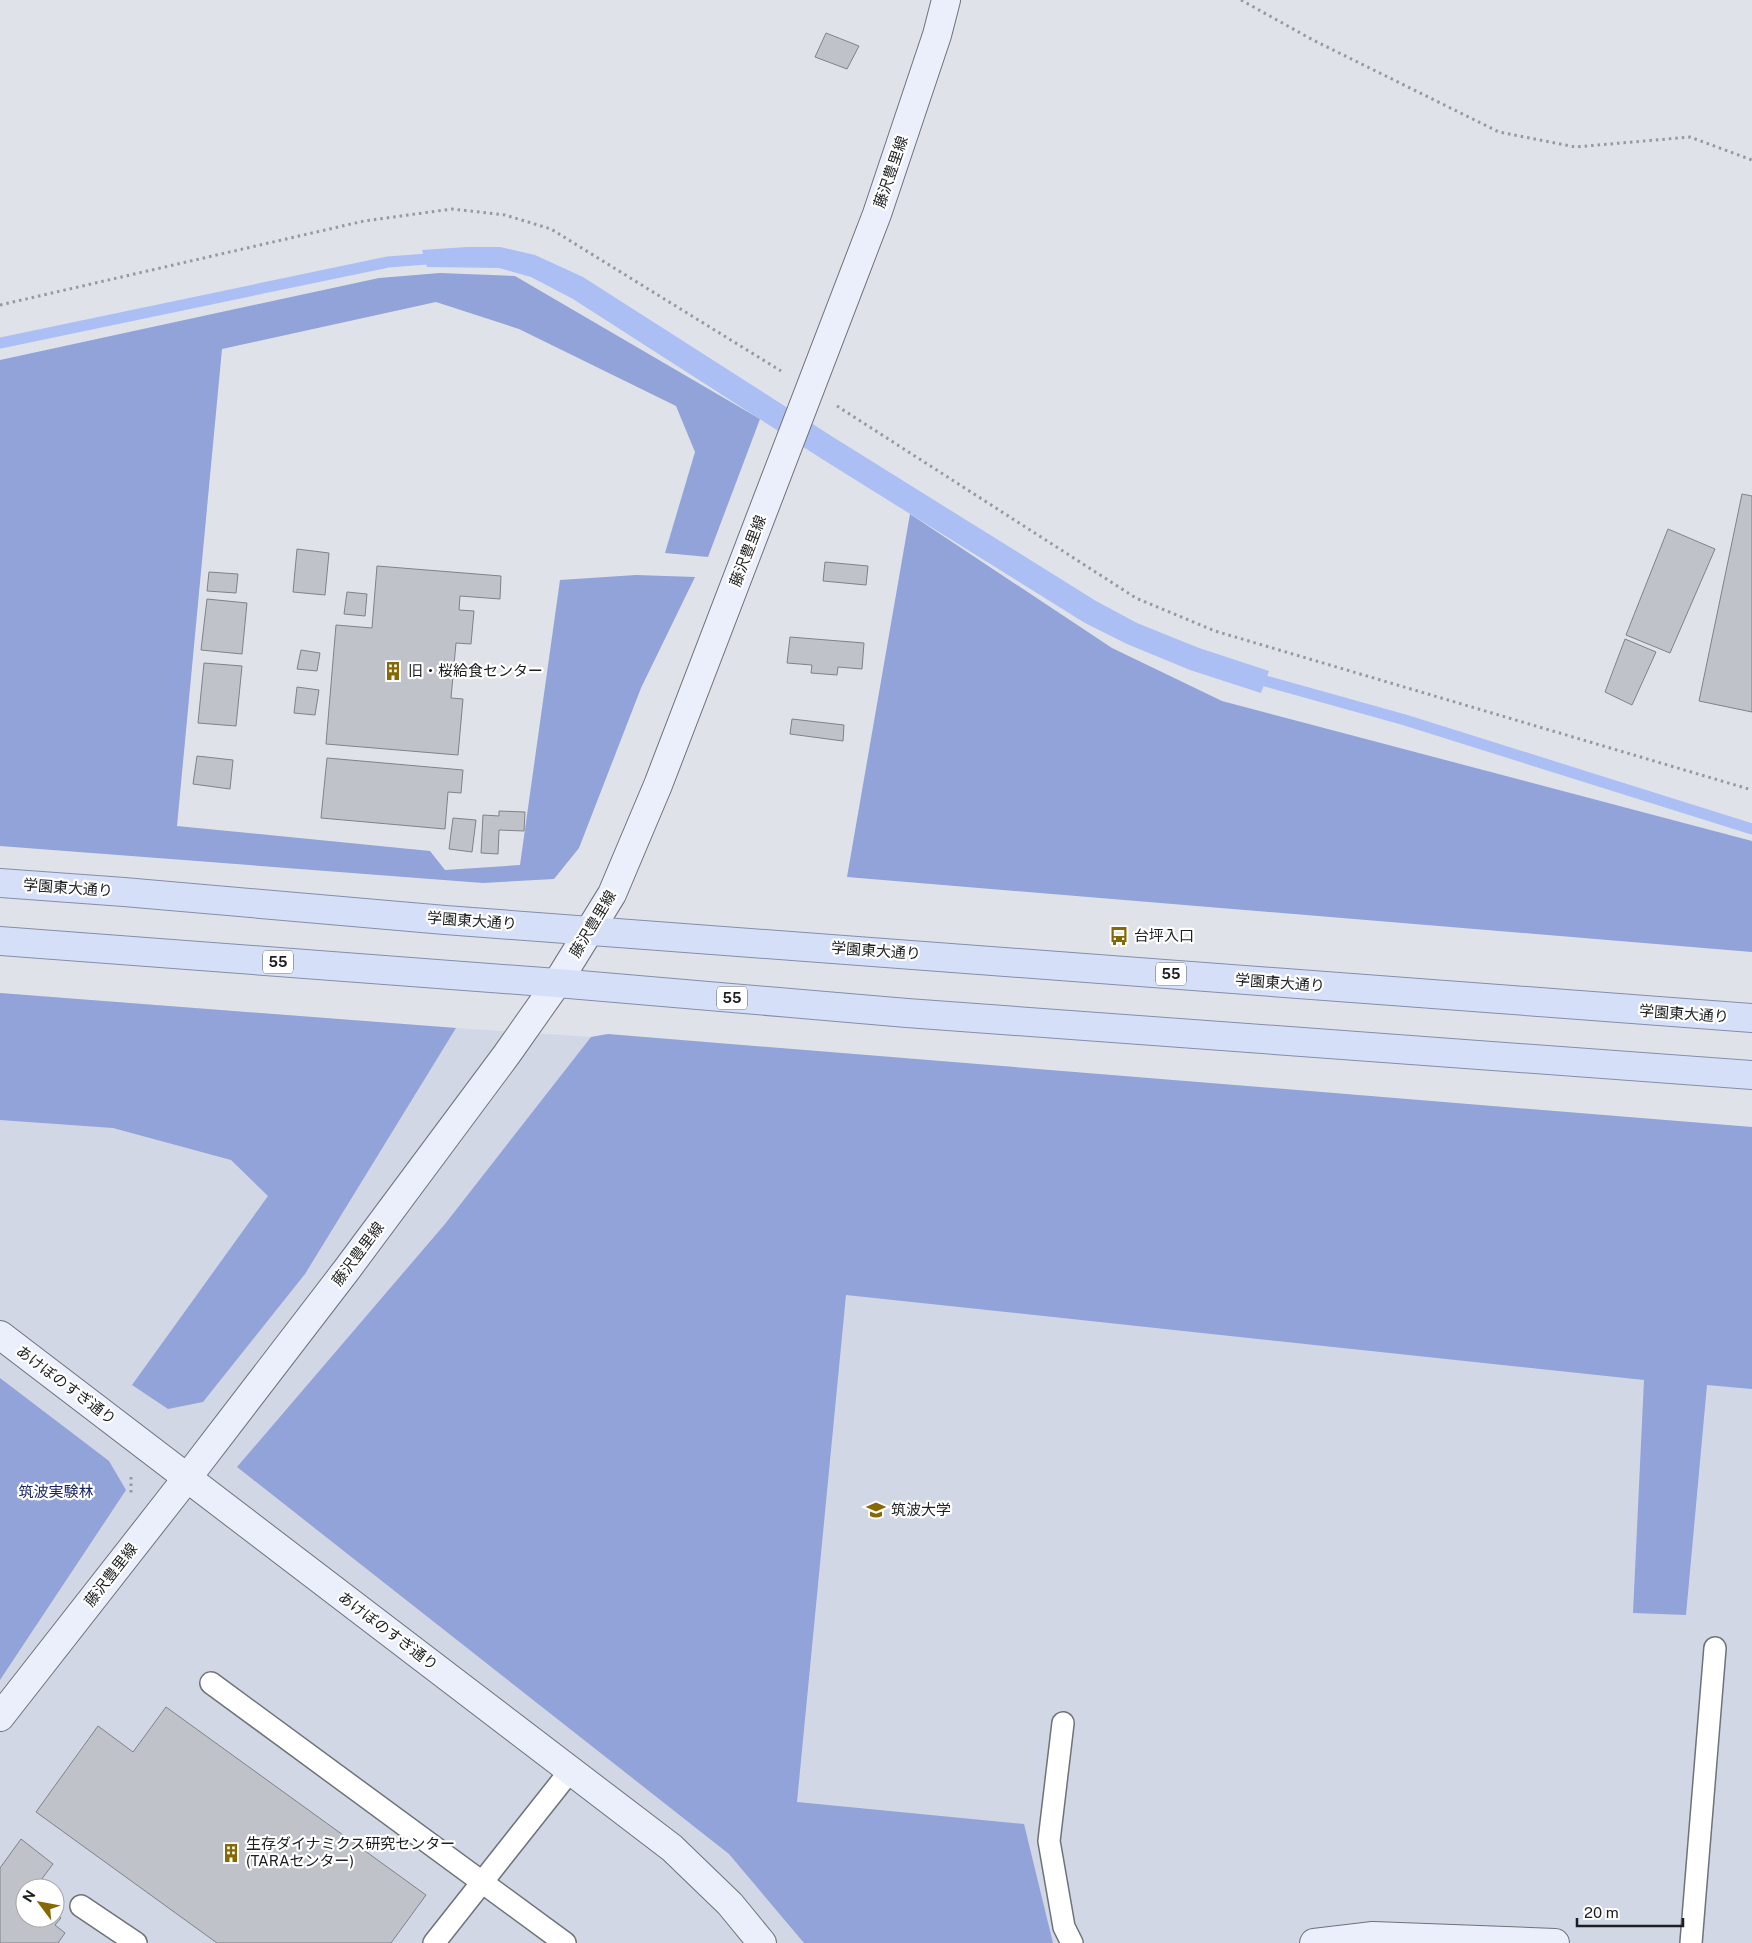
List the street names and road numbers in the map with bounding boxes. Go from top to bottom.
street label: 藤沢豊里線 [870,134,911,210]
street label: 藤沢豊里線 [726,513,769,589]
street label: 学園東大通り [23,876,114,899]
street label: 藤沢豊里線 [566,887,619,960]
street label: 学園東大通り [427,909,518,932]
street label: 学園東大通り [831,939,922,962]
road number: 55 [263,950,293,974]
road number: 55 [1156,962,1186,986]
street label: 学園東大通り [1235,971,1326,994]
road number: 55 [717,986,747,1010]
street label: 学園東大通り [1639,1002,1730,1025]
street label: 藤沢豊里線 [328,1219,387,1289]
street label: あけぼのすぎ通り [13,1342,119,1428]
street label: 藤沢豊里線 [81,1540,140,1609]
street label: あけぼのすぎ通り [335,1588,441,1674]

